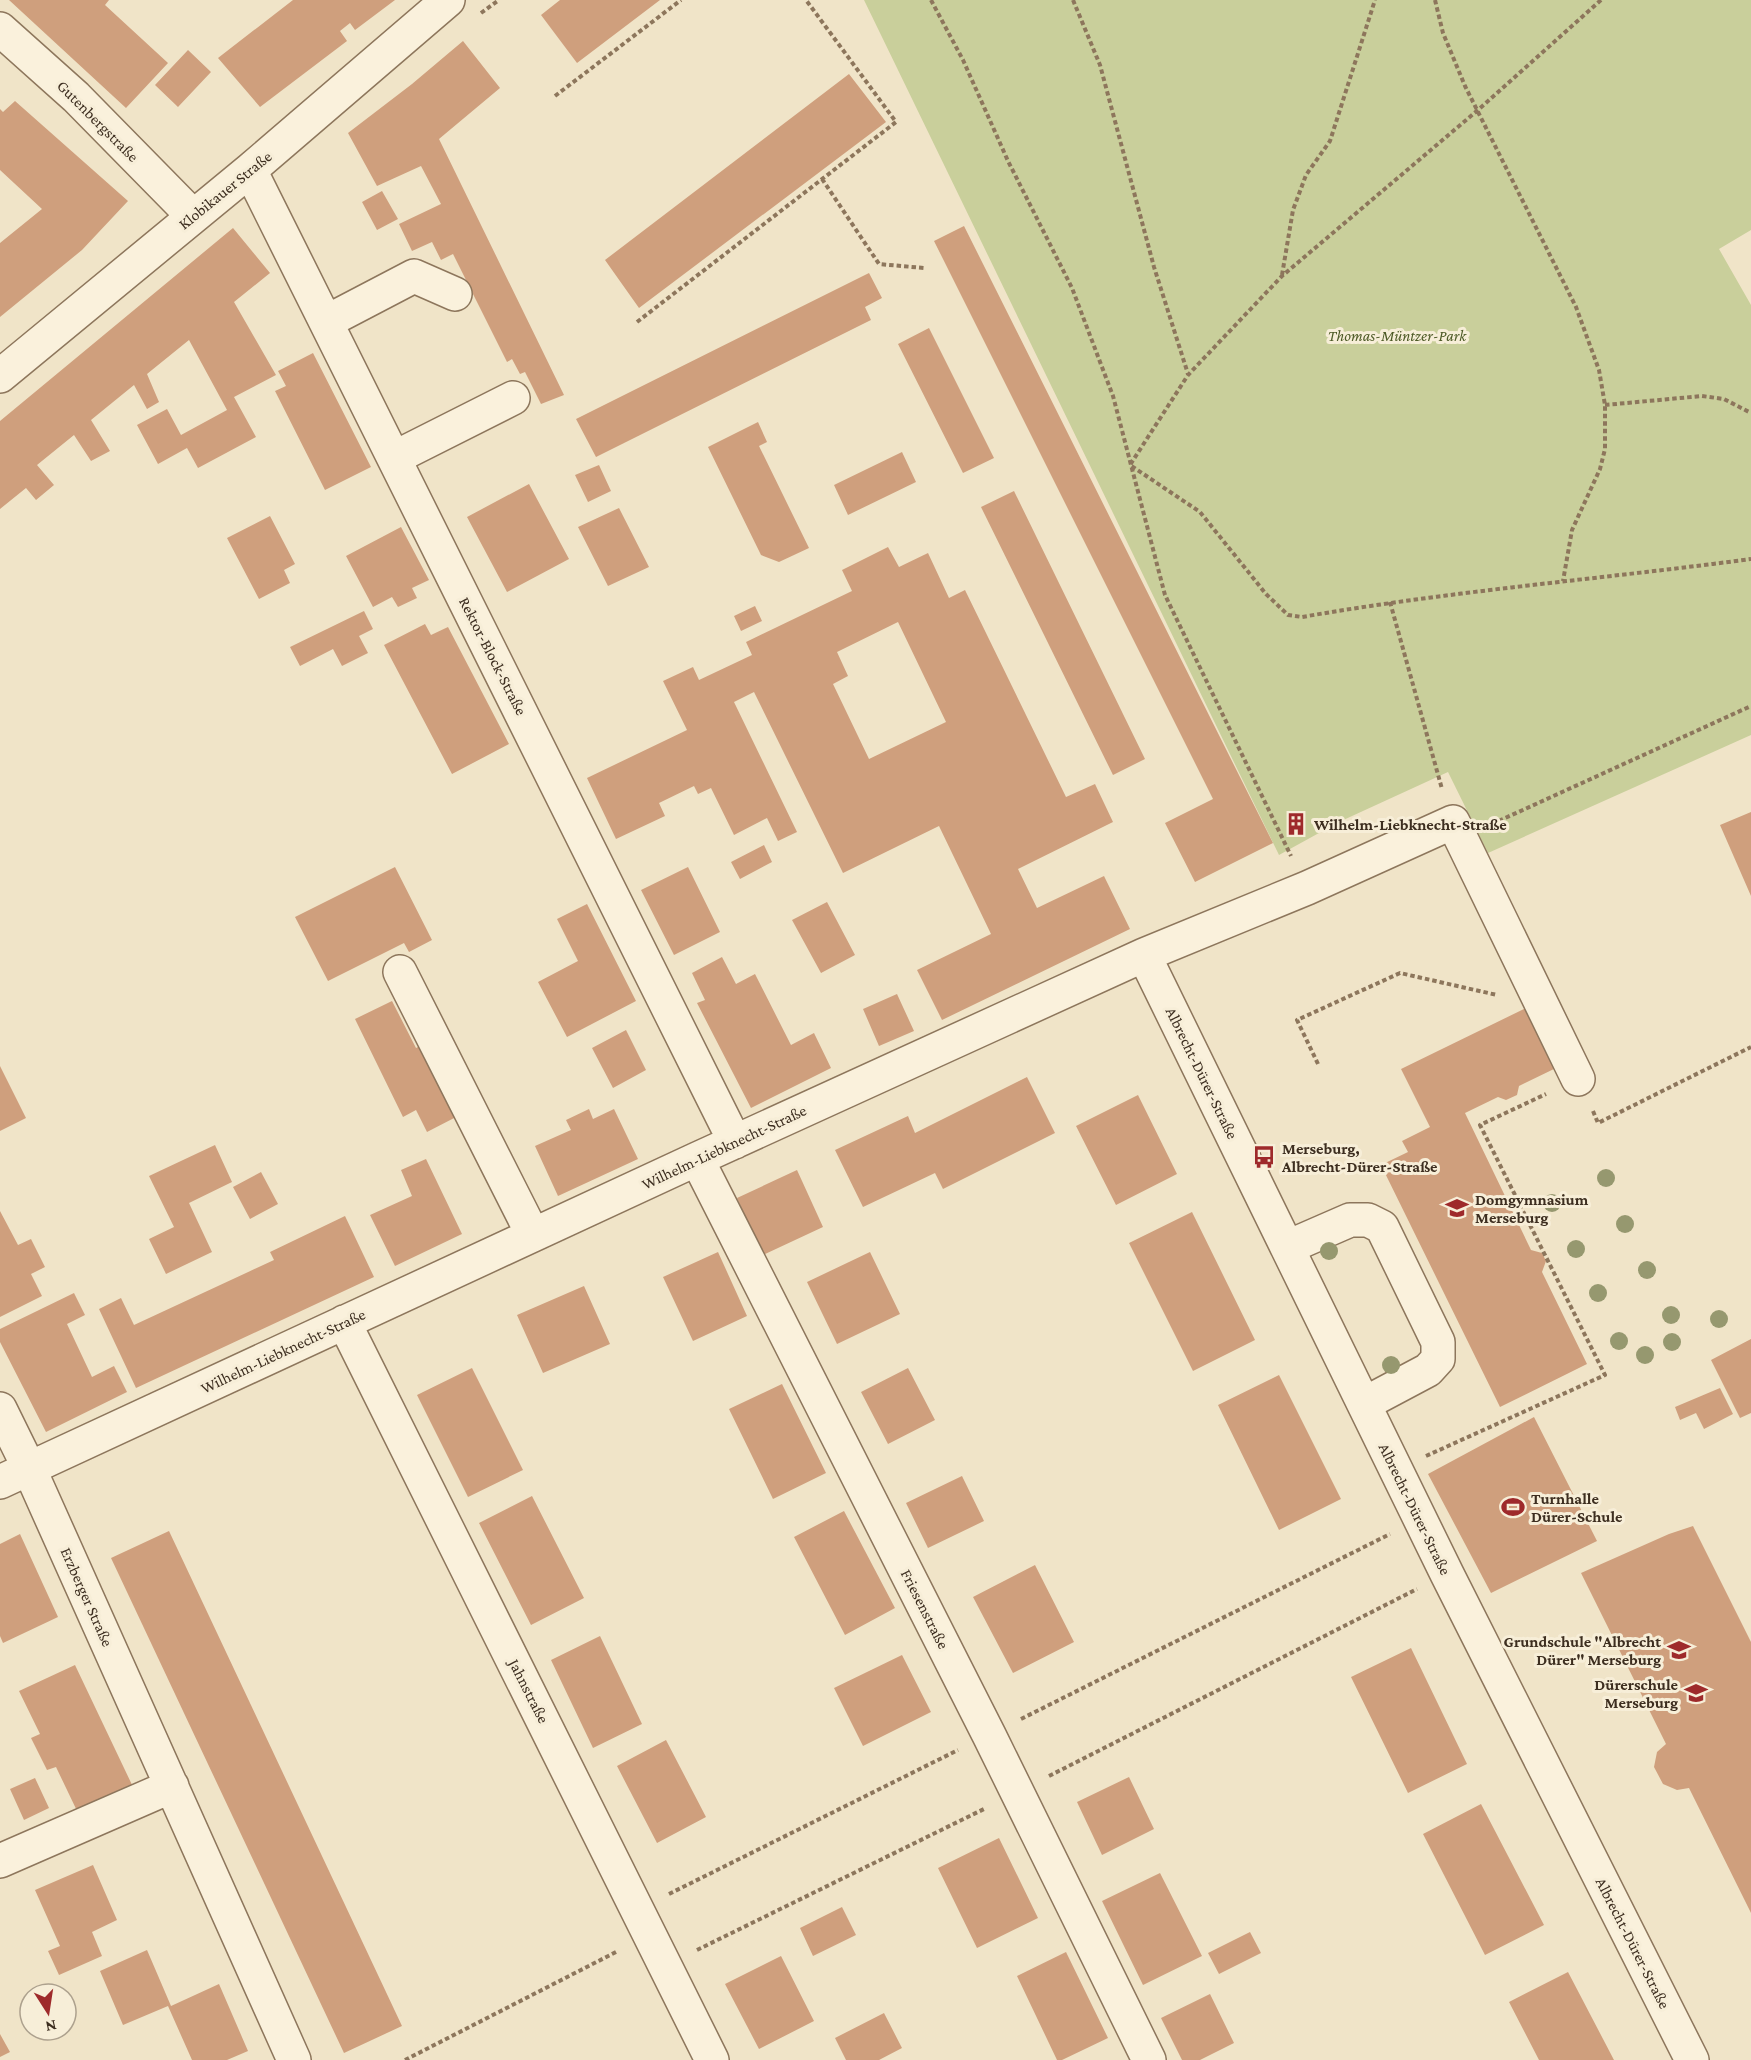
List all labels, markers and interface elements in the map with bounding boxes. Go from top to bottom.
street label: Gutenbergstraße [53,77,142,166]
street label: Klobikauer Straße [175,147,275,233]
park label: Thomas-Müntzer-Park [1328,327,1467,344]
street label: Rektor-Block-Straße [456,594,530,718]
building icon: Wilhelm-Liebknecht-Straße [1283,811,1309,837]
place label: Wilhelm-Liebknecht-Straße [1313,816,1507,833]
street label: Albrecht-Dürer-Straße [1163,1004,1241,1142]
street label: Wilhelm-Liebknecht-Straße [639,1101,809,1193]
place label: Merseburg, Albrecht-Dürer-Straße [1281,1140,1438,1175]
bus stop icon: Merseburg, Albrecht-Dürer-Straße [1251,1144,1277,1170]
place label: Domgymnasium Merseburg [1475,1191,1589,1226]
school or university icon: Domgymnasium Merseburg [1444,1195,1470,1221]
street label: Wilhelm-Liebknecht-Straße [198,1305,368,1397]
street label: Albrecht-Dürer-Straße [1376,1440,1454,1578]
place label: Turnhalle Dürer-Schule [1531,1490,1623,1525]
sports icon: Turnhalle Dürer-Schule [1500,1494,1526,1520]
street label: Erzberger Straße [57,1545,116,1650]
street label: Friesenstraße [898,1566,952,1652]
place label: Grundschule "Albrecht Dürer" Merseburg [1504,1633,1661,1668]
school or university icon: Grundschule "Albrecht Dürer" Merseburg [1666,1637,1692,1663]
street label: Jahnstraße [504,1654,552,1726]
place label: Dürerschule Merseburg [1594,1676,1679,1711]
school or university icon: Dürerschule Merseburg [1683,1680,1709,1706]
street label: Albrecht-Dürer-Straße [1593,1875,1673,2011]
north arrow [18,1982,78,2042]
text: N [44,2017,58,2036]

